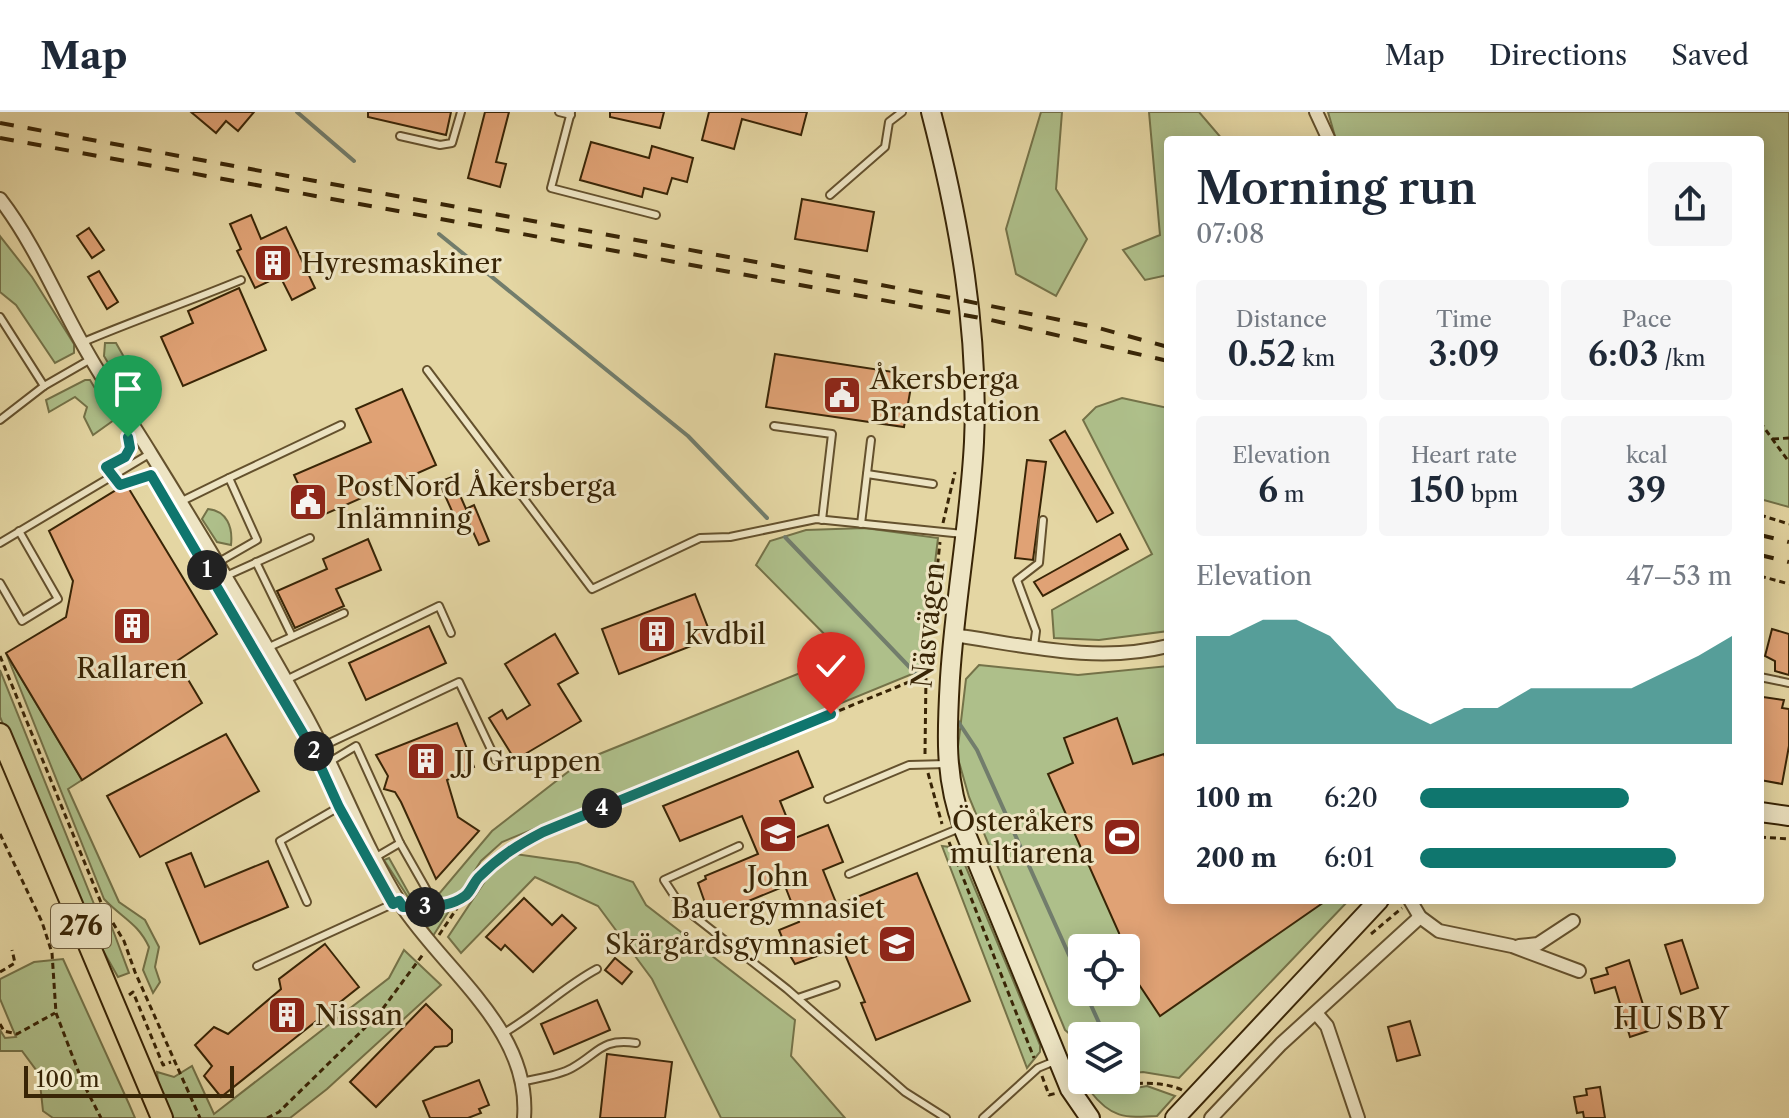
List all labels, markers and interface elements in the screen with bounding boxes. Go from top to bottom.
text: Map [40,32,128,79]
text: Map [1385,38,1445,72]
text: Directions [1489,38,1627,72]
text: Saved [1671,38,1749,72]
text: Morning run [1196,161,1477,215]
button: share [1648,162,1732,246]
text: 07:08 [1196,218,1264,250]
building icon: Hyresmaskiner [252,242,294,284]
place label: Hyresmaskiner [301,246,502,280]
text: Distance [1236,306,1327,333]
text: Time [1436,306,1492,333]
text: Pace [1622,306,1672,333]
text: 0.52 [1227,333,1296,375]
text: 3:09 [1429,333,1499,375]
text: 6:03 [1588,333,1659,375]
text: km [1296,345,1335,372]
text: /km [1659,345,1706,372]
pin [94,355,162,437]
place label: Åkersberga Brandstation [869,362,1040,428]
icon: arrive [106,367,150,411]
public building icon: Åkersberga Brandstation [821,374,863,416]
text: Elevation [1232,442,1330,469]
text: Heart rate [1411,442,1517,469]
text: kcal [1626,442,1667,469]
place label: PostNord Åkersberga Inlämning [336,469,617,535]
text: 6 [1258,469,1278,511]
text: 150 [1410,469,1465,511]
text: 39 [1627,469,1666,511]
public building icon: PostNord Åkersberga Inlämning [287,481,329,523]
text: m [1278,481,1305,508]
text: bpm [1465,481,1518,508]
pin: 1 [187,550,227,590]
text: 1 [202,556,212,583]
street label: Näsvägen [904,560,952,690]
text: Elevation [1196,560,1312,592]
text: 47–53 m [1626,560,1732,592]
building icon: Rallaren [111,605,153,647]
building icon: kvdbil [636,613,678,655]
place label: kvdbil [685,617,766,651]
pin [797,632,865,714]
icon: check [809,644,853,688]
place label: Rallaren [76,651,188,685]
pin: 2 [294,731,334,771]
text: 2 [308,737,321,764]
building icon: JJ Gruppen [405,740,447,782]
place label: JJ Gruppen [450,744,601,778]
text: 100 m [1196,782,1273,814]
text: 6:20 [1324,782,1378,814]
pin: 4 [582,788,622,828]
text: 4 [595,794,609,821]
place label: Österåkers multiarena [950,804,1094,870]
school or university icon: John Bauergymnasiet [757,813,799,855]
sports icon: Österåkers multiarena [1101,816,1143,858]
text: 200 m [1196,842,1277,874]
text: 6:01 [1324,842,1374,874]
place label: John Bauergymnasiet [671,859,885,925]
pin: 3 [405,887,445,927]
text: 3 [419,893,431,920]
road number: 276 [51,904,111,948]
school or university icon: Skärgårdsgymnasiet [876,923,918,965]
place label: Skärgårdsgymnasiet [605,927,869,961]
map controls [1068,934,1140,1094]
button: locate [1068,934,1140,1006]
building icon: Nissan [266,994,308,1036]
place label: Nissan [315,998,403,1032]
district label: HUSBY [1613,1000,1731,1037]
button: layers [1068,1022,1140,1094]
scale bar [24,1062,234,1098]
text: 100 m [36,1066,99,1093]

